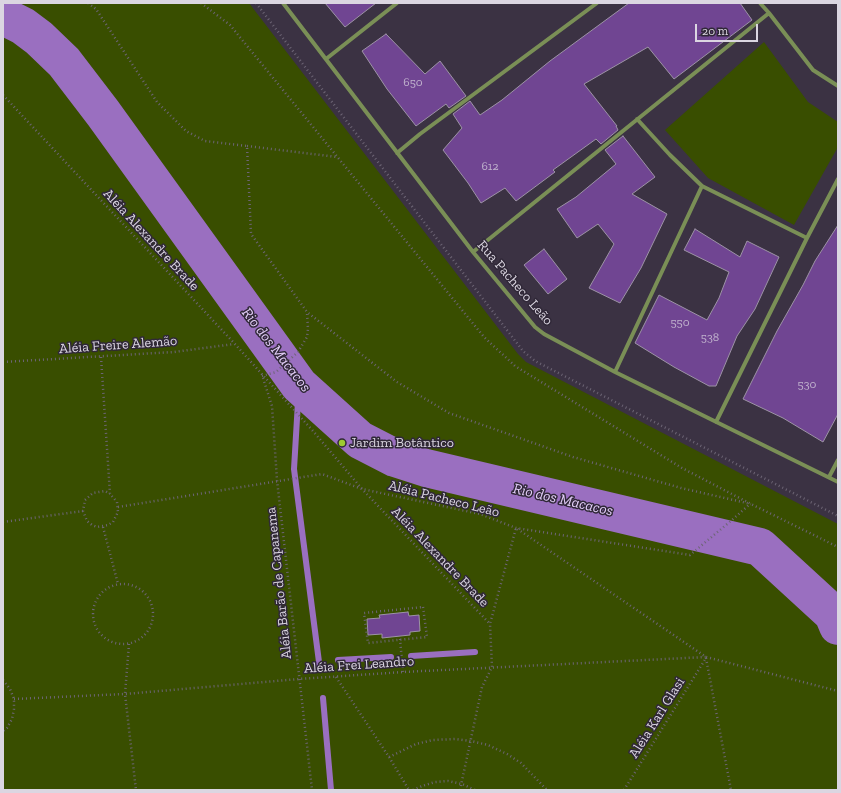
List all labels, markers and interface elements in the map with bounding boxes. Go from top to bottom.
scale bar [697,16,760,42]
text: 20 m [702,24,728,38]
house number: 650 [403,76,423,90]
house number: 612 [481,160,499,174]
street label: Aléia Alexandre Brade [99,186,203,294]
street label: Rua Pacheco Leão [474,237,556,329]
water label: Rio dos Macacos [237,304,315,396]
house number: 550 [670,316,690,330]
house number: 538 [701,331,719,345]
street label: Aléia Freire Alemão [58,332,178,358]
house number: 530 [798,378,816,392]
place label: Jardim Botântico [350,435,454,451]
marker: Jardim Botântico [337,438,347,448]
street label: Aléia Pacheco Leão [387,477,501,521]
water label: Rio dos Macacos [511,480,615,520]
street label: Aléia Alexandre Brade [388,503,492,611]
street label: Aléia Barão de Capanema [263,506,295,660]
street label: Aléia Frei Leandro [303,653,415,677]
street label: Aléia Karl Glasi [626,675,688,761]

